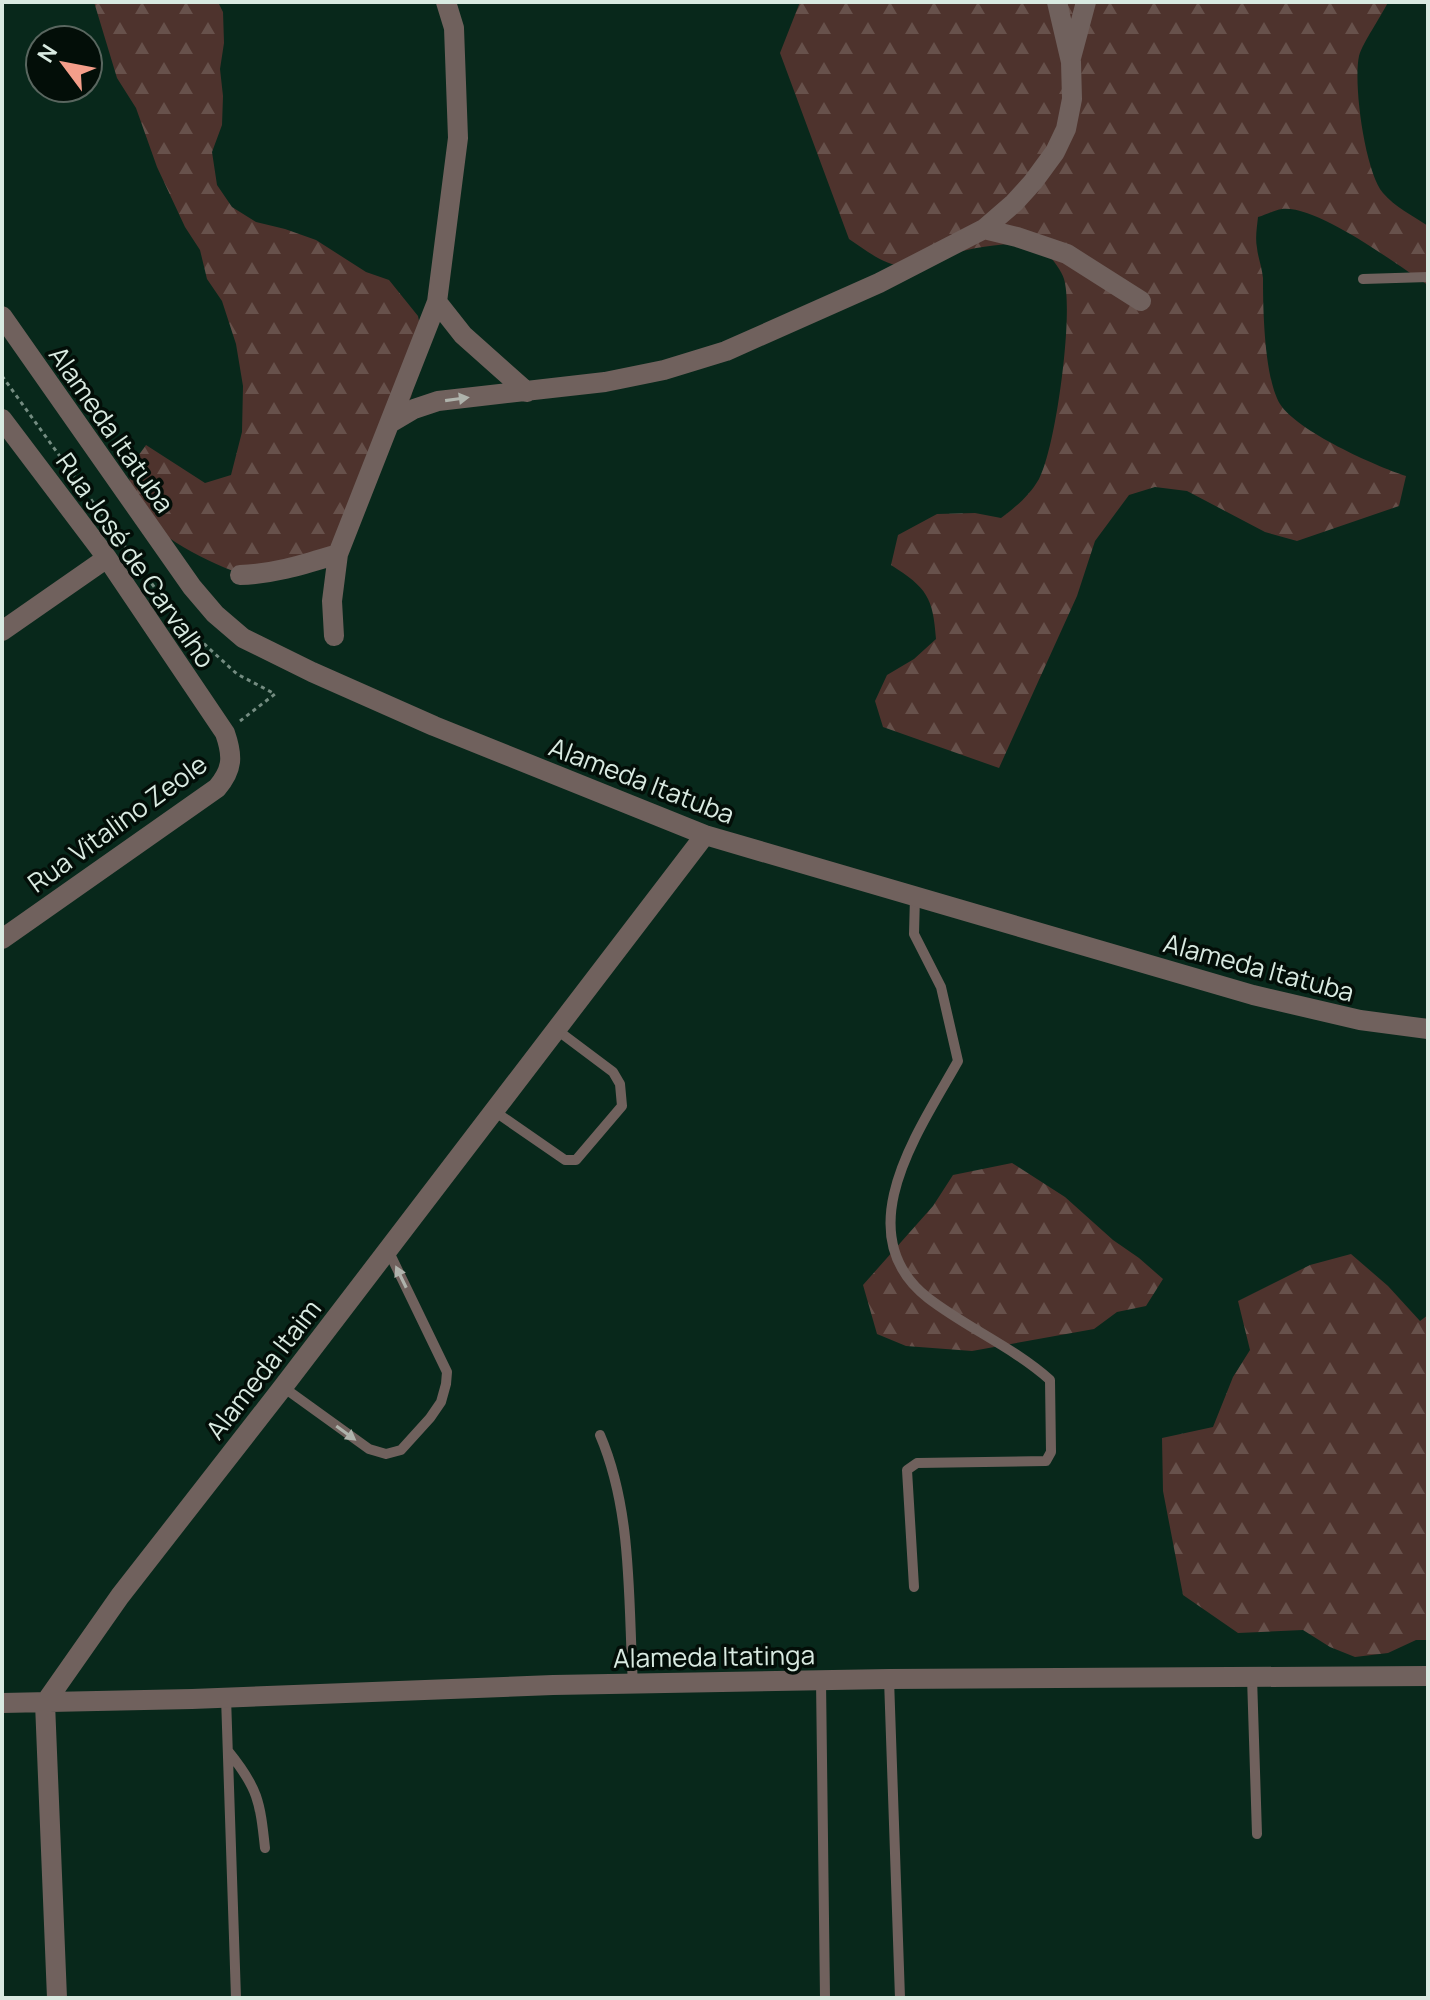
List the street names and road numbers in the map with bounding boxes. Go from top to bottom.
street label: Alameda Itatuba [41,338,183,520]
street label: Rua José de Carvalho [48,445,224,675]
street label: Alameda Itatuba [544,728,740,832]
street label: Rua Vitalino Zeole [20,746,214,900]
street label: Alameda Itatuba [1160,924,1358,1010]
street label: Alameda Itaim [197,1292,329,1446]
street label: Alameda Itatinga [613,1636,815,1676]

